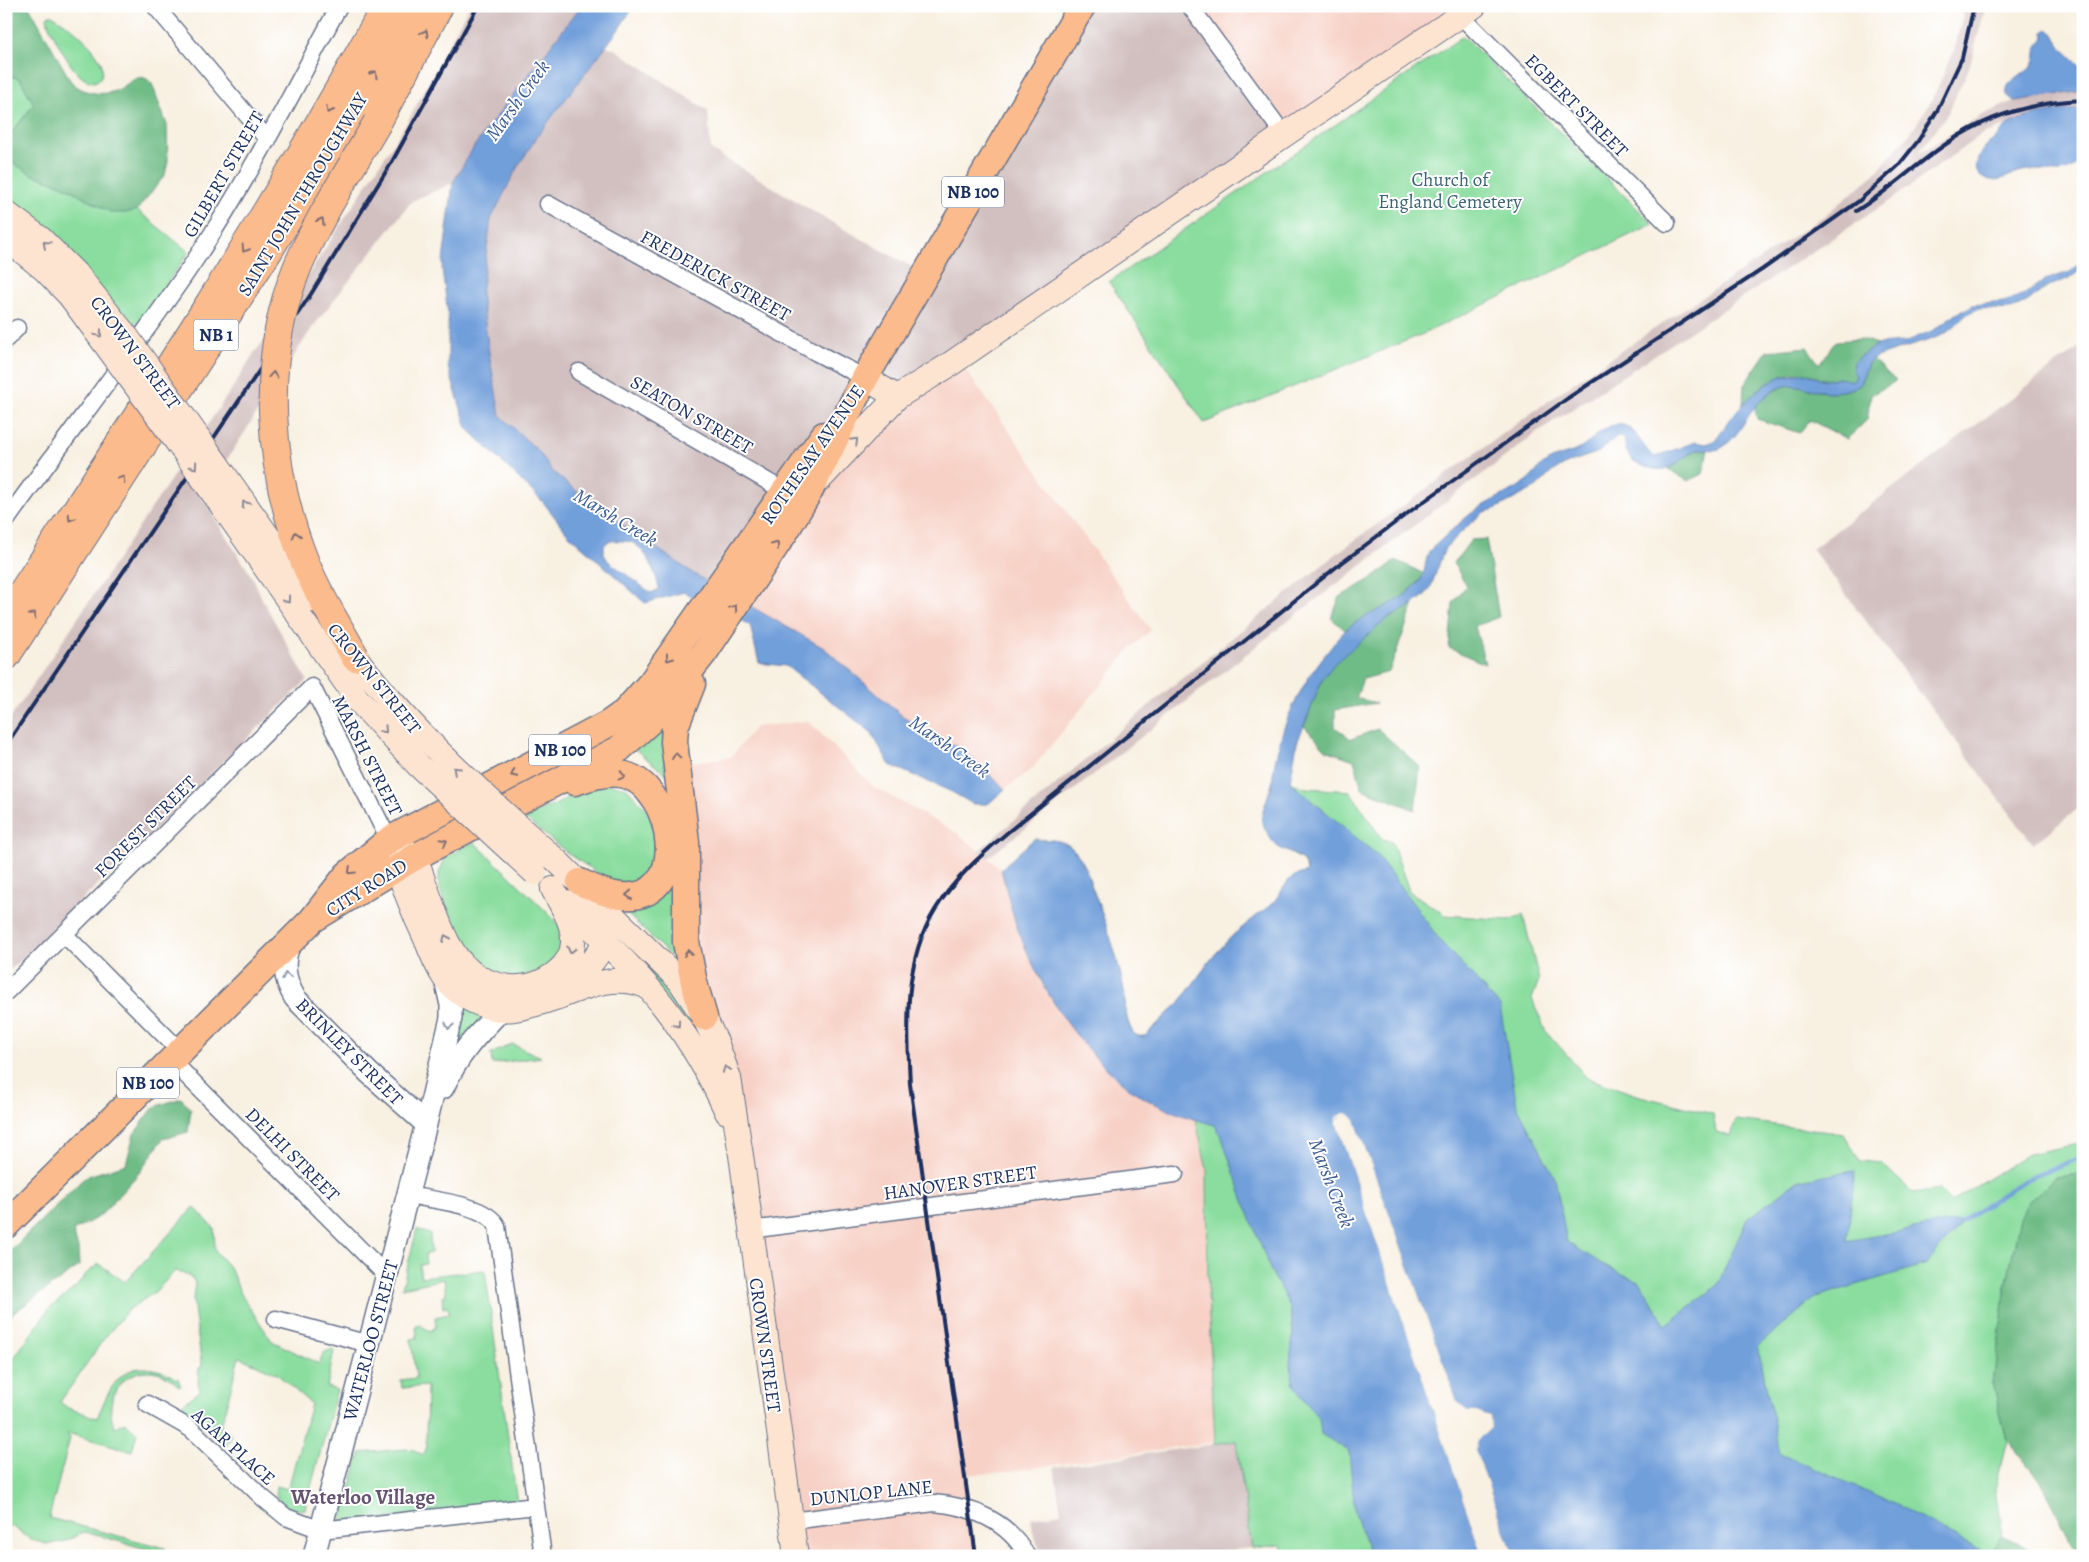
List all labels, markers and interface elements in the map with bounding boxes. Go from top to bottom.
one-way arrow [419,30,429,39]
street label: EGBERT STREET [1519,48,1634,164]
water label: Marsh Creek [479,54,556,146]
one-way arrow [368,71,378,80]
street label: SAINT JOHN THROUGHWAY [232,87,374,301]
one-way arrow [325,105,335,114]
street label: GILBERT STREET [177,106,271,242]
park label: Church of England Cemetery [1378,167,1522,215]
road number: NB 100 [942,176,1004,208]
one-way arrow [315,217,325,226]
street label: FREDERICK STREET [636,224,796,328]
one-way arrow [42,241,51,250]
one-way arrow [241,244,251,253]
street label: CROWN STREET [84,291,187,415]
road number: NB 1 [194,320,238,350]
one-way arrow [93,328,102,338]
street label: SEATON STREET [625,369,758,461]
one-way arrow [268,370,279,378]
street label: ROTHESAY AVENUE [755,379,871,530]
one-way arrow [849,438,858,447]
one-way arrow [188,460,197,470]
one-way arrow [116,476,125,485]
water label: Marsh Creek [569,482,663,553]
one-way arrow [242,500,251,509]
one-way arrow [68,512,77,522]
one-way arrow [291,531,301,539]
one-way arrow [769,542,779,551]
one-way arrow [281,594,290,604]
one-way arrow [728,605,737,614]
one-way arrow [27,612,36,621]
street label: CROWN STREET [321,618,427,740]
one-way arrow [666,652,675,662]
street label: MARSH STREET [326,691,409,821]
water label: Marsh Creek [904,709,996,784]
one-way arrow [378,724,387,733]
road number: NB 100 [529,734,591,766]
one-way arrow [671,752,682,760]
one-way arrow [453,767,462,776]
one-way arrow [510,768,519,778]
street label: FOREST STREET [89,769,203,883]
one-way arrow [618,770,626,781]
one-way arrow [438,838,447,848]
street label: CITY ROAD [321,853,412,923]
one-way arrow [348,866,357,875]
one-way arrow [625,889,633,900]
one-way arrow [441,934,452,943]
one-way arrow [566,946,577,955]
one-way arrow [683,948,694,956]
one-way arrow [281,972,292,981]
street label: BRINLEY STREET [290,992,409,1112]
one-way arrow [671,1018,680,1027]
one-way arrow [444,1022,455,1031]
one-way arrow [722,1065,732,1074]
road number: NB 100 [117,1068,179,1098]
street label: DELHI STREET [239,1102,346,1208]
water label: Marsh Creek [1302,1135,1361,1232]
street label: HANOVER STREET [882,1159,1039,1207]
street label: WATERLOO STREET [337,1256,405,1424]
street label: CROWN STREET [743,1276,787,1415]
street label: AGAR PLACE [185,1401,281,1491]
street label: DUNLOP LANE [809,1474,934,1512]
district label: Waterloo Village [290,1483,436,1511]

